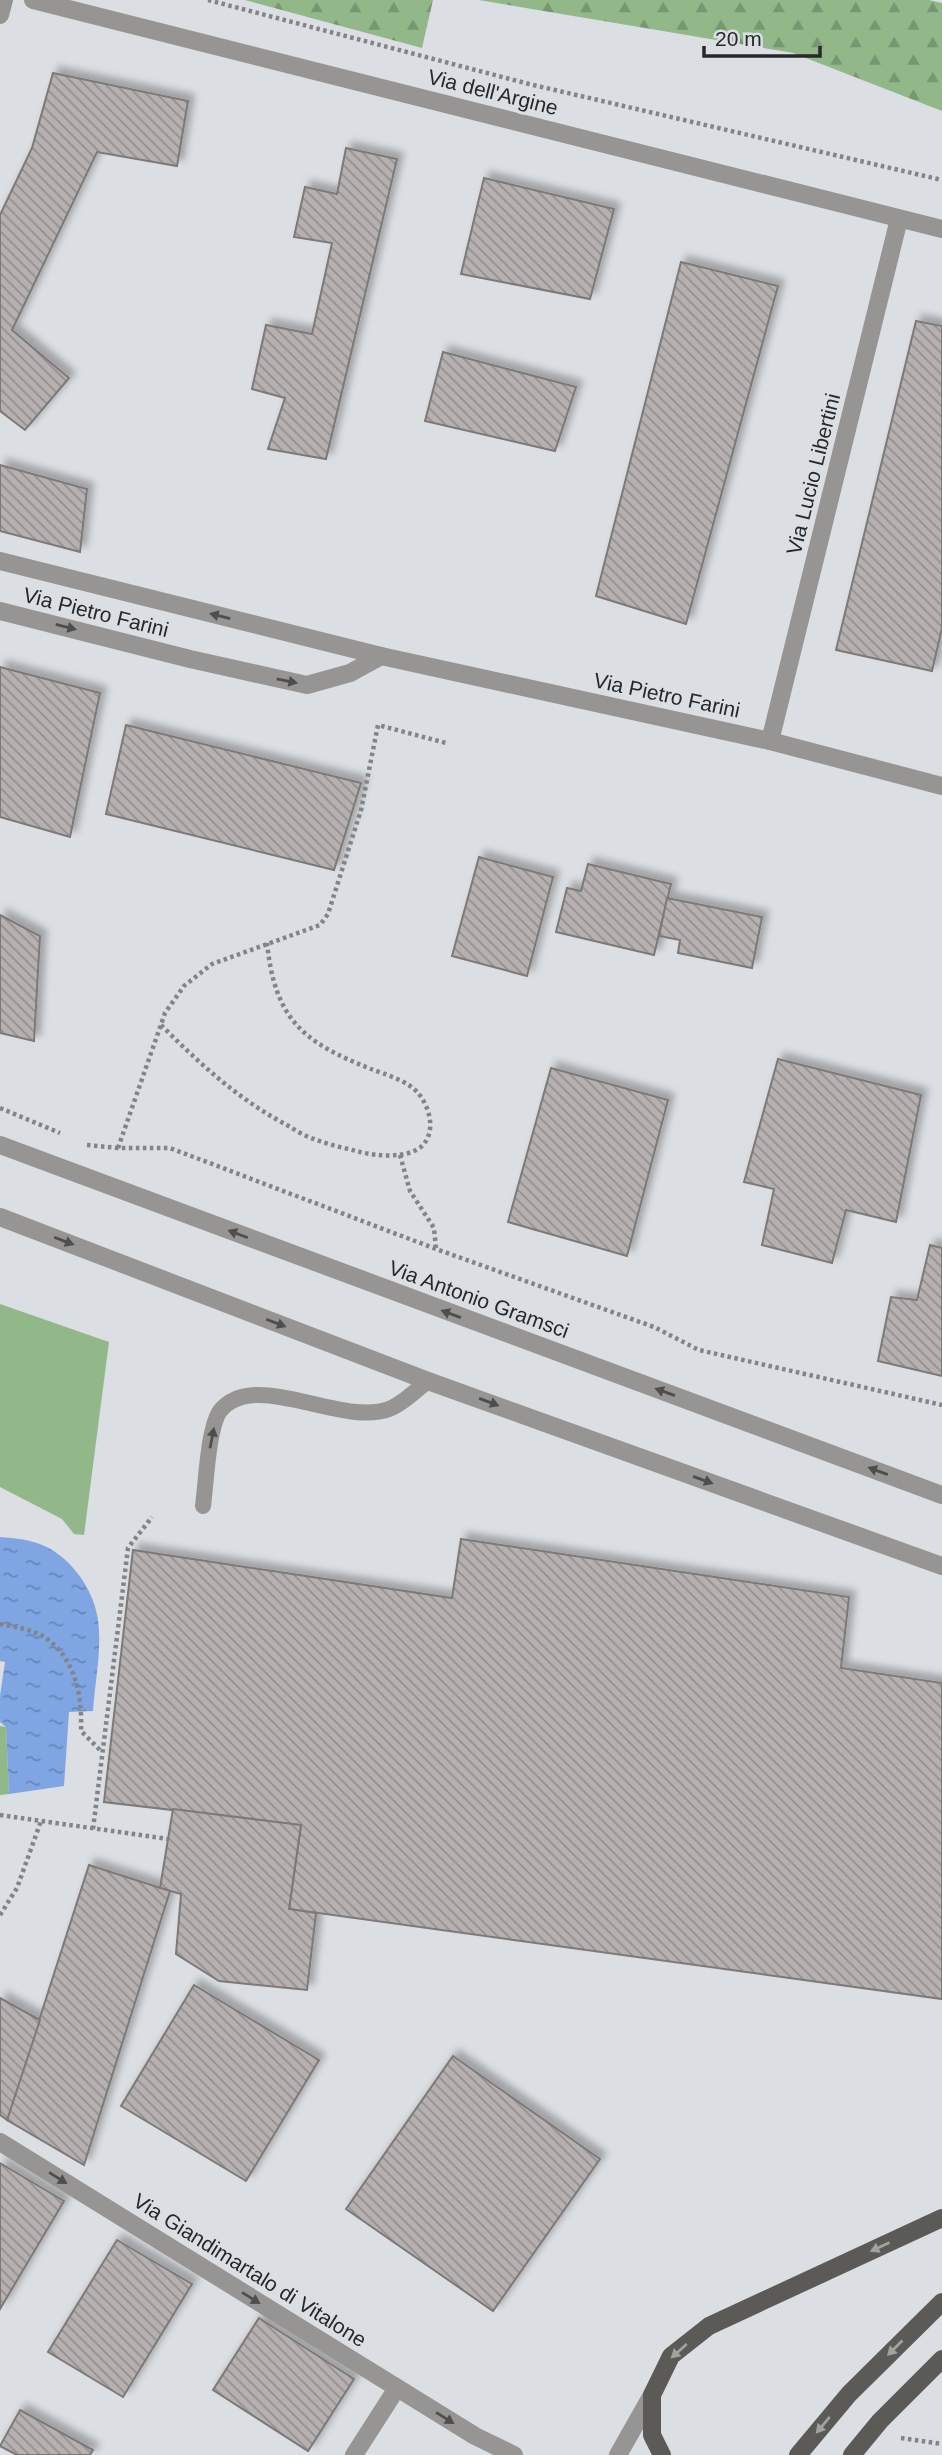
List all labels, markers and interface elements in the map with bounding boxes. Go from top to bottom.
scale bar [704,14,820,58]
text: 20 m [715,27,762,50]
street label: Via dell'Argine [426,65,560,119]
street label: Via Lucio Libertini [782,391,844,557]
street label: Via Pietro Farini [21,583,171,641]
one-way arrow [209,610,231,621]
one-way arrow [56,623,77,633]
street label: Via Pietro Farini [592,668,742,722]
one-way arrow [276,675,298,686]
one-way arrow [227,1229,248,1240]
one-way arrow [53,1236,74,1247]
street label: Via Antonio Gramsci [386,1256,572,1342]
one-way arrow [441,1308,462,1319]
one-way arrow [266,1317,287,1328]
one-way arrow [654,1387,675,1398]
one-way arrow [479,1397,500,1408]
one-way arrow [207,1427,218,1449]
one-way arrow [868,1466,889,1477]
one-way arrow [693,1475,714,1486]
one-way arrow [49,2171,68,2184]
street label: Via Giandimartalo di Vitalone [129,2189,371,2351]
one-way arrow [870,2241,890,2253]
one-way arrow [242,2291,261,2304]
one-way arrow [887,2339,904,2356]
one-way arrow [670,2343,688,2359]
one-way arrow [435,2411,454,2424]
one-way arrow [816,2416,831,2433]

